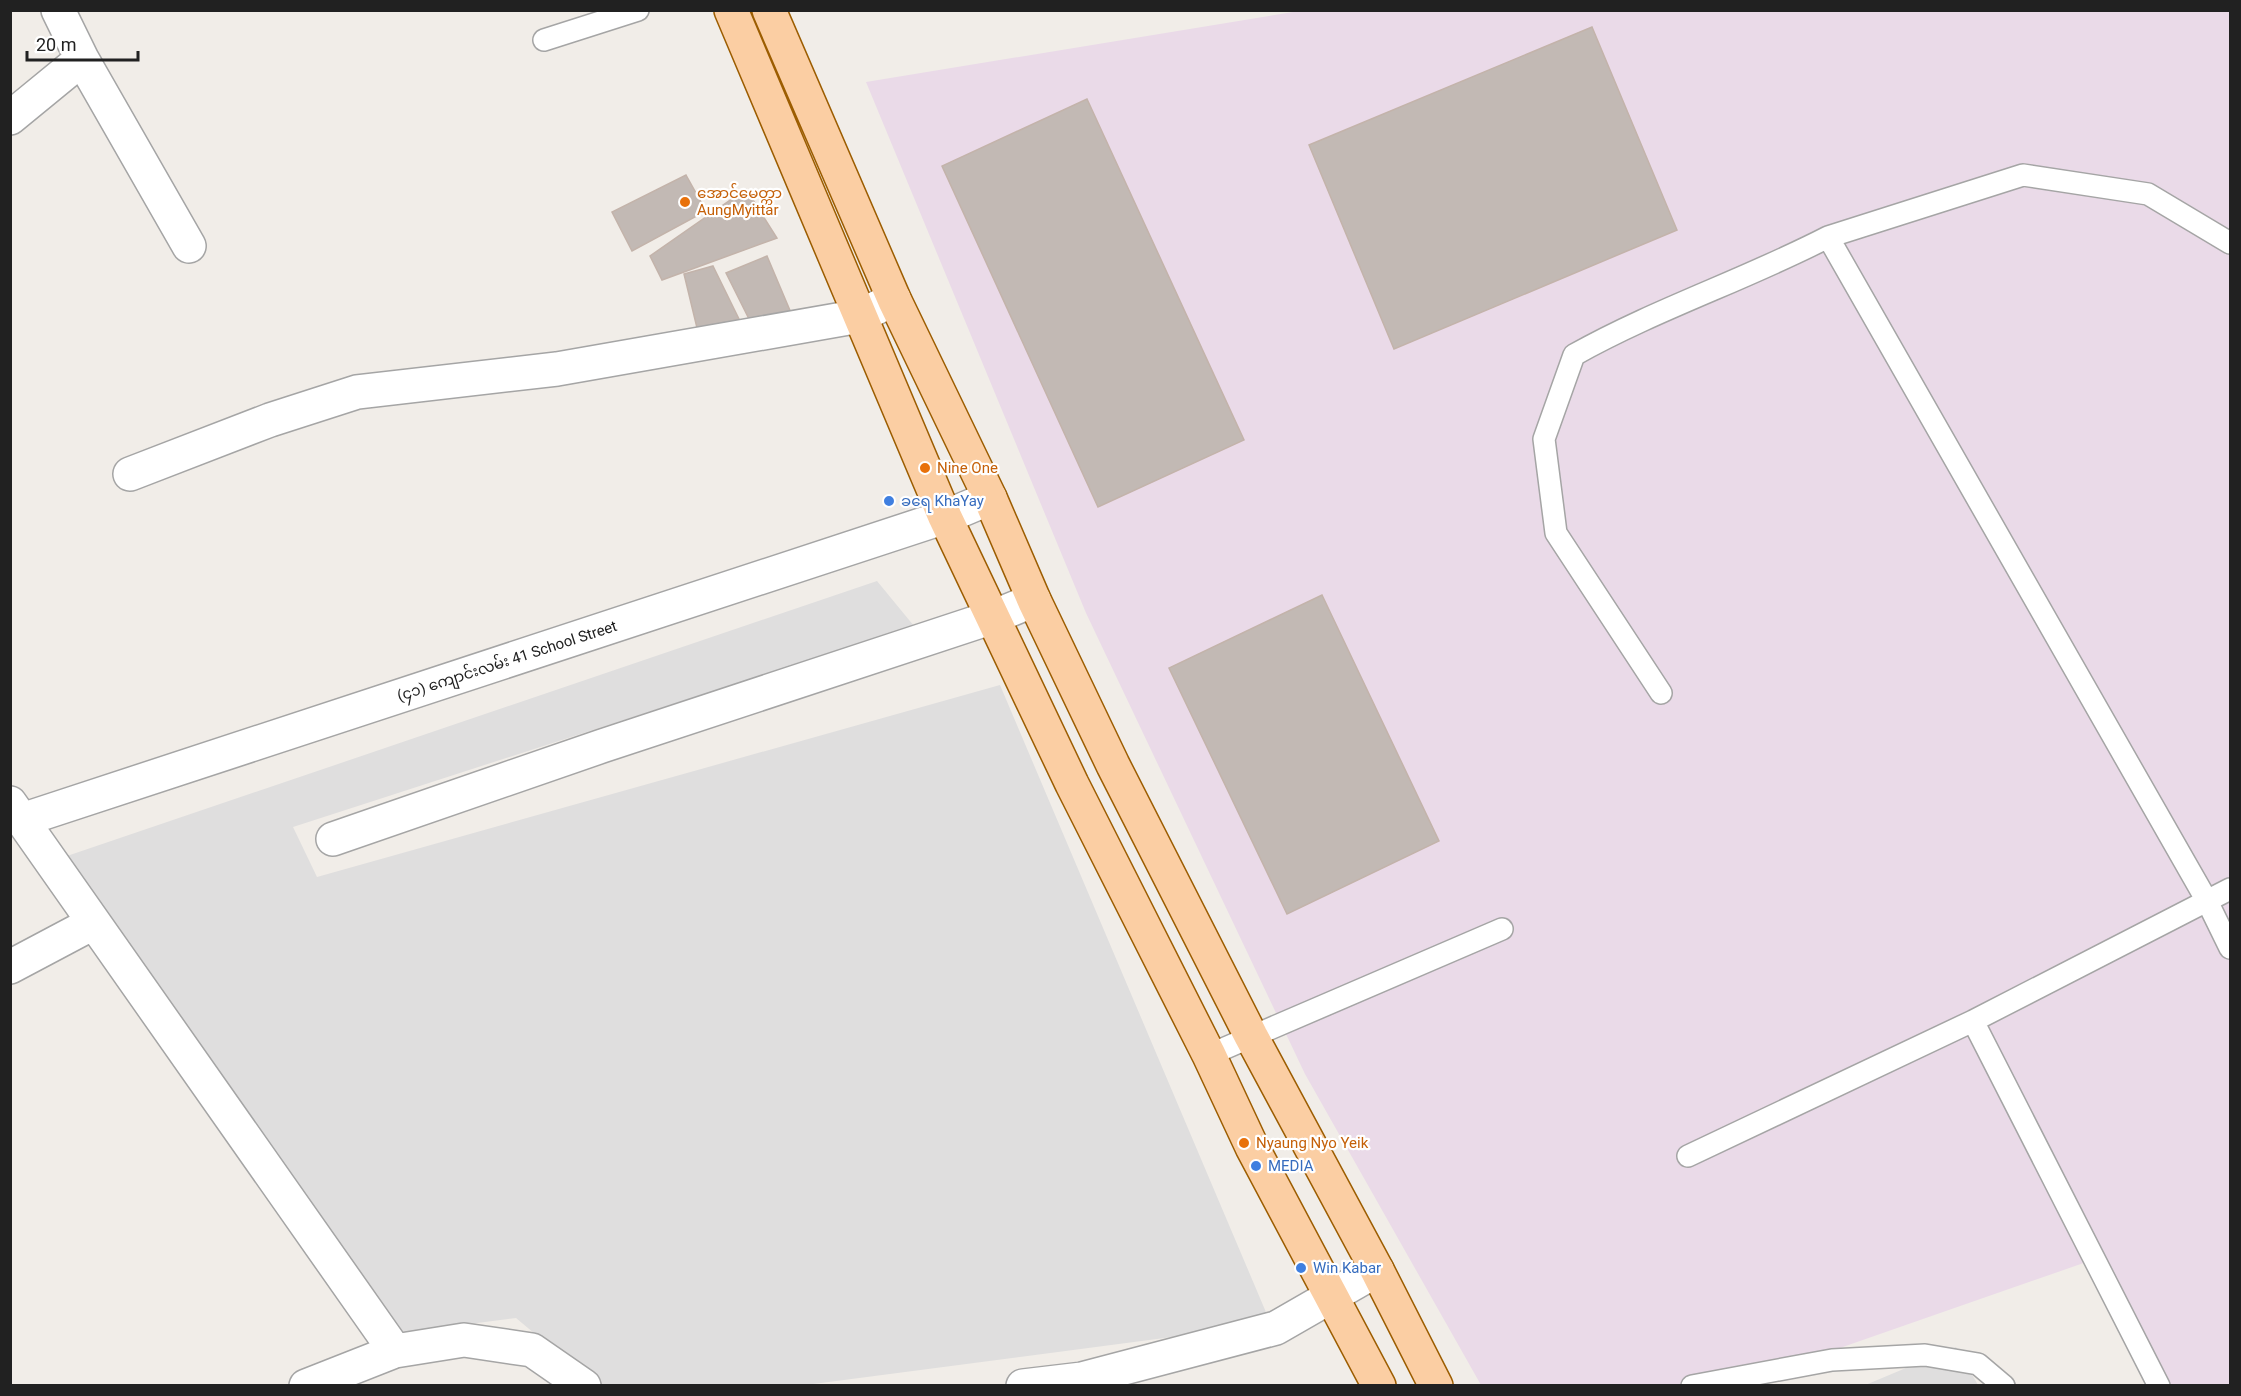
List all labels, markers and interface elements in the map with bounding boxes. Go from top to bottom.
scale bar [27,24,138,62]
text: 20 m [36,34,76,55]
place label: အောင်မေတ္တာ AungMyittar [697,183,782,219]
marker: အောင်မေတ္တာ AungMyittar [678,195,692,209]
place label: Nine One [937,459,998,477]
marker: Nine One [918,461,932,475]
place label: ခရေ KhaYay [901,492,984,513]
marker: ခရေ KhaYay [882,494,896,508]
street label: (၄၁) ကျောင်းလမ်း 41 School Street [395,616,620,708]
place label: Nyaung Nyo Yeik [1256,1134,1369,1152]
marker: Nyaung Nyo Yeik [1237,1136,1251,1150]
place label: MEDIA [1268,1157,1314,1175]
marker: MEDIA [1249,1159,1263,1173]
place label: Win Kabar [1313,1259,1381,1277]
marker: Win Kabar [1294,1261,1308,1275]

